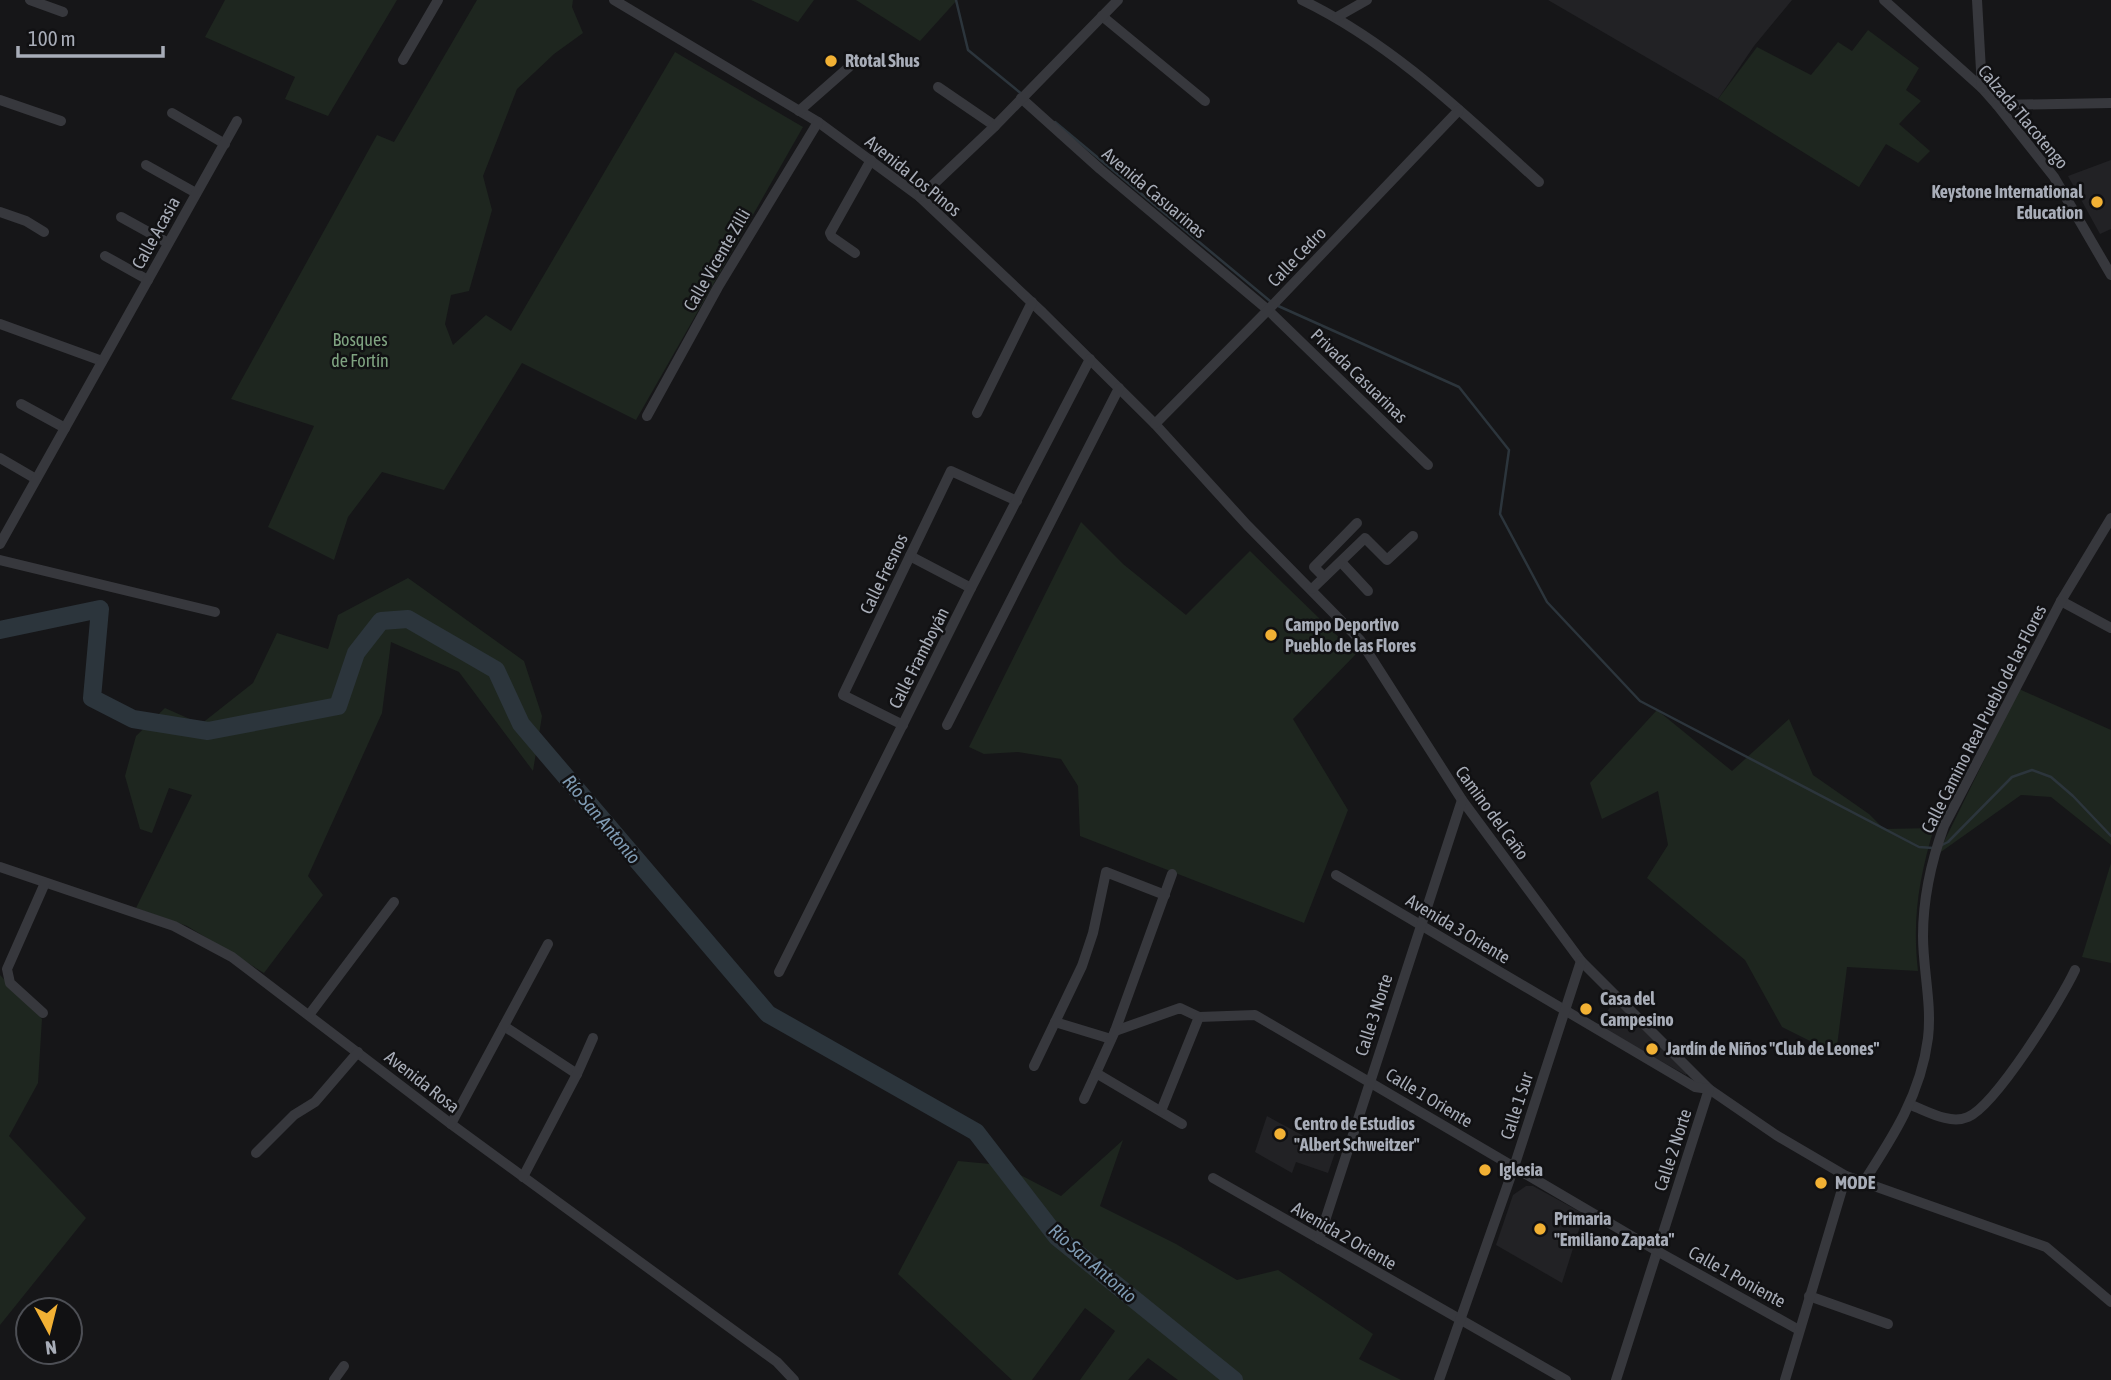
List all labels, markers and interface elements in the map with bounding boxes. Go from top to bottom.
scale bar [18,14,163,58]
text: 100 m [28,26,76,50]
place label: Rtotal Shus [845,50,920,71]
marker: Rtotal Shus [823,53,839,69]
street label: Calzada Tlacotengo [1974,61,2073,173]
street label: Avenida Los Pinos [861,131,965,221]
street label: Avenida Casuarinas [1098,143,1211,242]
place label: Keystone International Education [1931,181,2083,223]
street label: Calle Acasia [127,193,184,272]
marker: Keystone International Education [2089,194,2105,210]
street label: Calle Vicente Zilli [679,205,754,315]
street label: Calle Cedro [1263,222,1330,291]
street label: Privada Casuarinas [1307,324,1412,427]
park label: Bosques de Fortín [331,329,389,371]
street label: Calle Fresnos [855,530,912,617]
street label: Calle Camino Real Pueblo de las Flores [1917,601,2050,836]
street label: Calle Framboyán [884,604,953,712]
place label: Campo Deportivo Pueblo de las Flores [1285,614,1417,656]
marker: Campo Deportivo Pueblo de las Flores [1263,627,1279,643]
street label: Camino del Caño [1451,762,1533,864]
water label: Río San Antonio [558,770,646,868]
street label: Avenida 3 Oriente [1403,889,1514,968]
street label: Calle 3 Norte [1350,971,1397,1058]
place label: Casa del Campesino [1600,988,1674,1030]
marker: Casa del Campesino [1578,1001,1594,1017]
place label: Jardín de Niños "Club de Leones" [1665,1038,1880,1059]
marker: Jardín de Niños "Club de Leones" [1644,1041,1660,1057]
street label: Avenida Rosa [381,1046,464,1117]
street label: Calle 1 Oriente [1382,1063,1476,1132]
street label: Calle 1 Sur [1496,1069,1537,1142]
street label: Calle 2 Norte [1649,1106,1696,1193]
place label: Centro de Estudios "Albert Schweitzer" [1294,1113,1420,1155]
marker: Centro de Estudios "Albert Schweitzer" [1272,1126,1288,1142]
place label: Iglesia [1499,1159,1543,1180]
marker: Iglesia [1477,1162,1493,1178]
place label: MODE [1835,1172,1876,1193]
marker: MODE [1813,1175,1829,1191]
street label: Avenida 2 Oriente [1288,1197,1400,1274]
place label: Primaria "Emiliano Zapata" [1554,1208,1674,1250]
water label: Río San Antonio [1045,1219,1142,1307]
marker: Primaria "Emiliano Zapata" [1532,1221,1548,1237]
street label: Calle 1 Poniente [1685,1241,1789,1312]
north arrow [14,1296,84,1366]
text: N [44,1336,58,1359]

